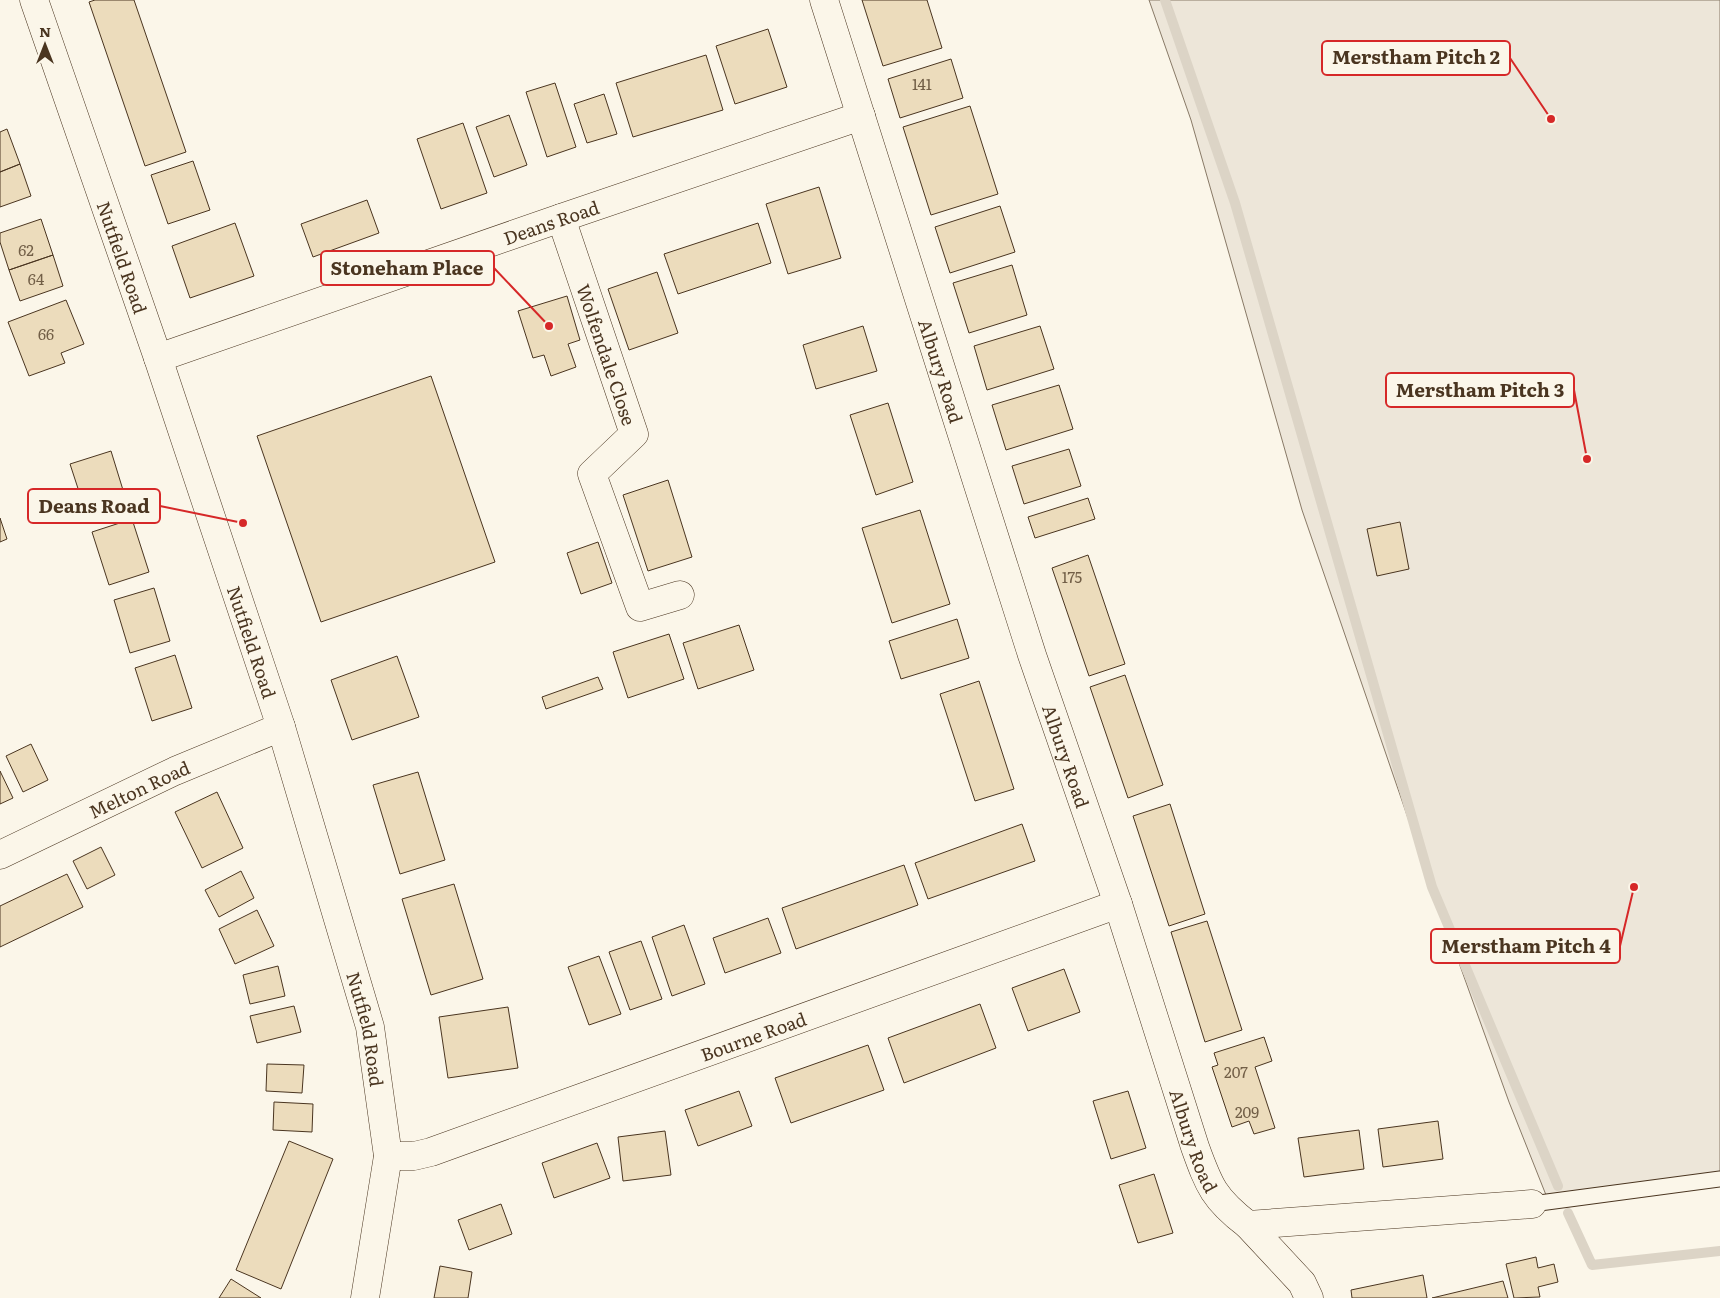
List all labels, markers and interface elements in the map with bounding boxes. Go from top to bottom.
north arrow [20,20,70,70]
text: N [39,21,51,41]
callout: Merstham Pitch 2 [1322,41,1510,75]
text: Merstham Pitch 2 [1332,42,1500,70]
house number: 141 [912,72,932,95]
street label: Deans Road [499,193,603,251]
street label: Nutfield Road [91,197,155,317]
house number: 62 [18,238,34,261]
callout: Stoneham Place [321,251,494,285]
text: Stoneham Place [331,253,484,281]
house number: 64 [28,267,44,290]
street label: Wolfendale Close [571,280,644,429]
street label: Albury Road [913,315,971,426]
house number: 66 [38,322,54,345]
callout: Merstham Pitch 3 [1386,373,1574,407]
text: Merstham Pitch 3 [1396,375,1564,403]
callout: Deans Road [28,489,160,523]
text: Deans Road [38,491,150,519]
house number: 175 [1062,565,1083,588]
street label: Nutfield Road [221,582,284,702]
street label: Albury Road [1037,701,1097,811]
street label: Melton Road [84,753,194,824]
callout: Merstham Pitch 4 [1431,929,1620,963]
text: Merstham Pitch 4 [1441,931,1611,959]
street label: Nutfield Road [341,968,392,1088]
street label: Bourne Road [697,1004,810,1067]
house number: 207 [1224,1060,1248,1083]
street label: Albury Road [1164,1085,1225,1197]
house number: 209 [1235,1100,1259,1123]

